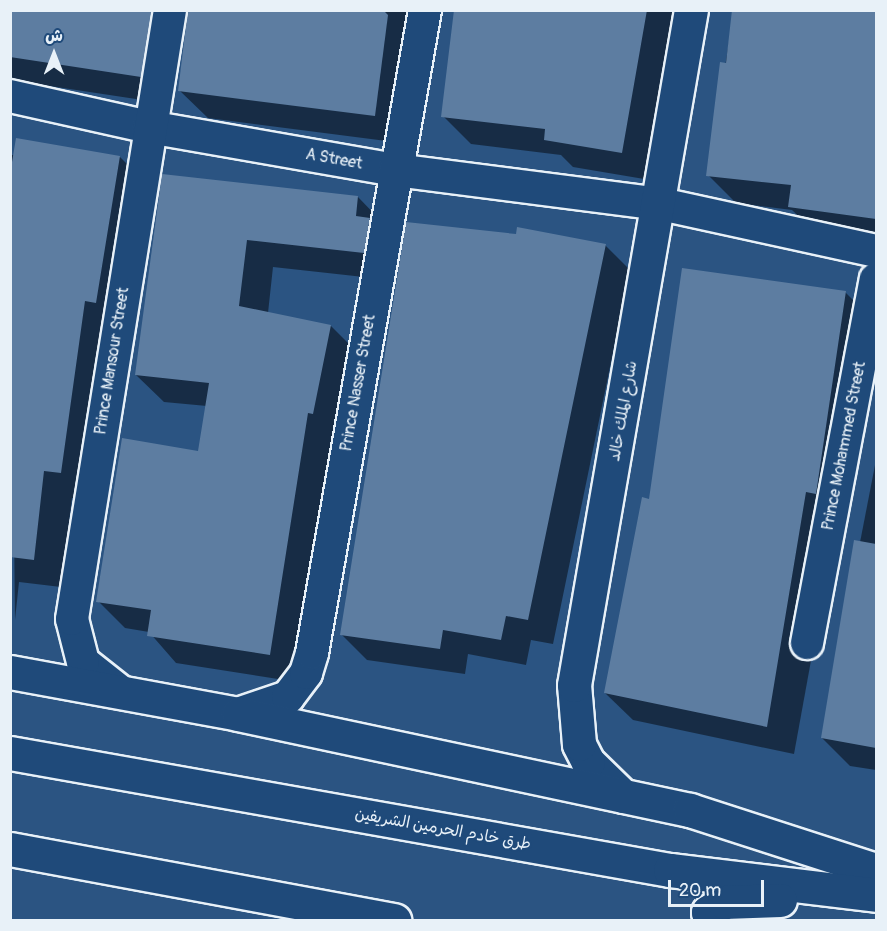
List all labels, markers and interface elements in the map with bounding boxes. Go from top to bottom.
north arrow [24,24,84,84]
text: ش [45,26,63,46]
street label: A Street [304,145,364,173]
street label: Prince Mansour Street [91,286,133,436]
street label: Prince Nasser Street [337,313,379,453]
street label: شارع الملك خالد [605,359,641,463]
street label: Prince Mohammed Street [818,360,870,532]
street label: طرق خادم الحرمين الشريفين [353,804,533,854]
scale bar [671,868,767,906]
text: 20 m [679,879,721,902]

